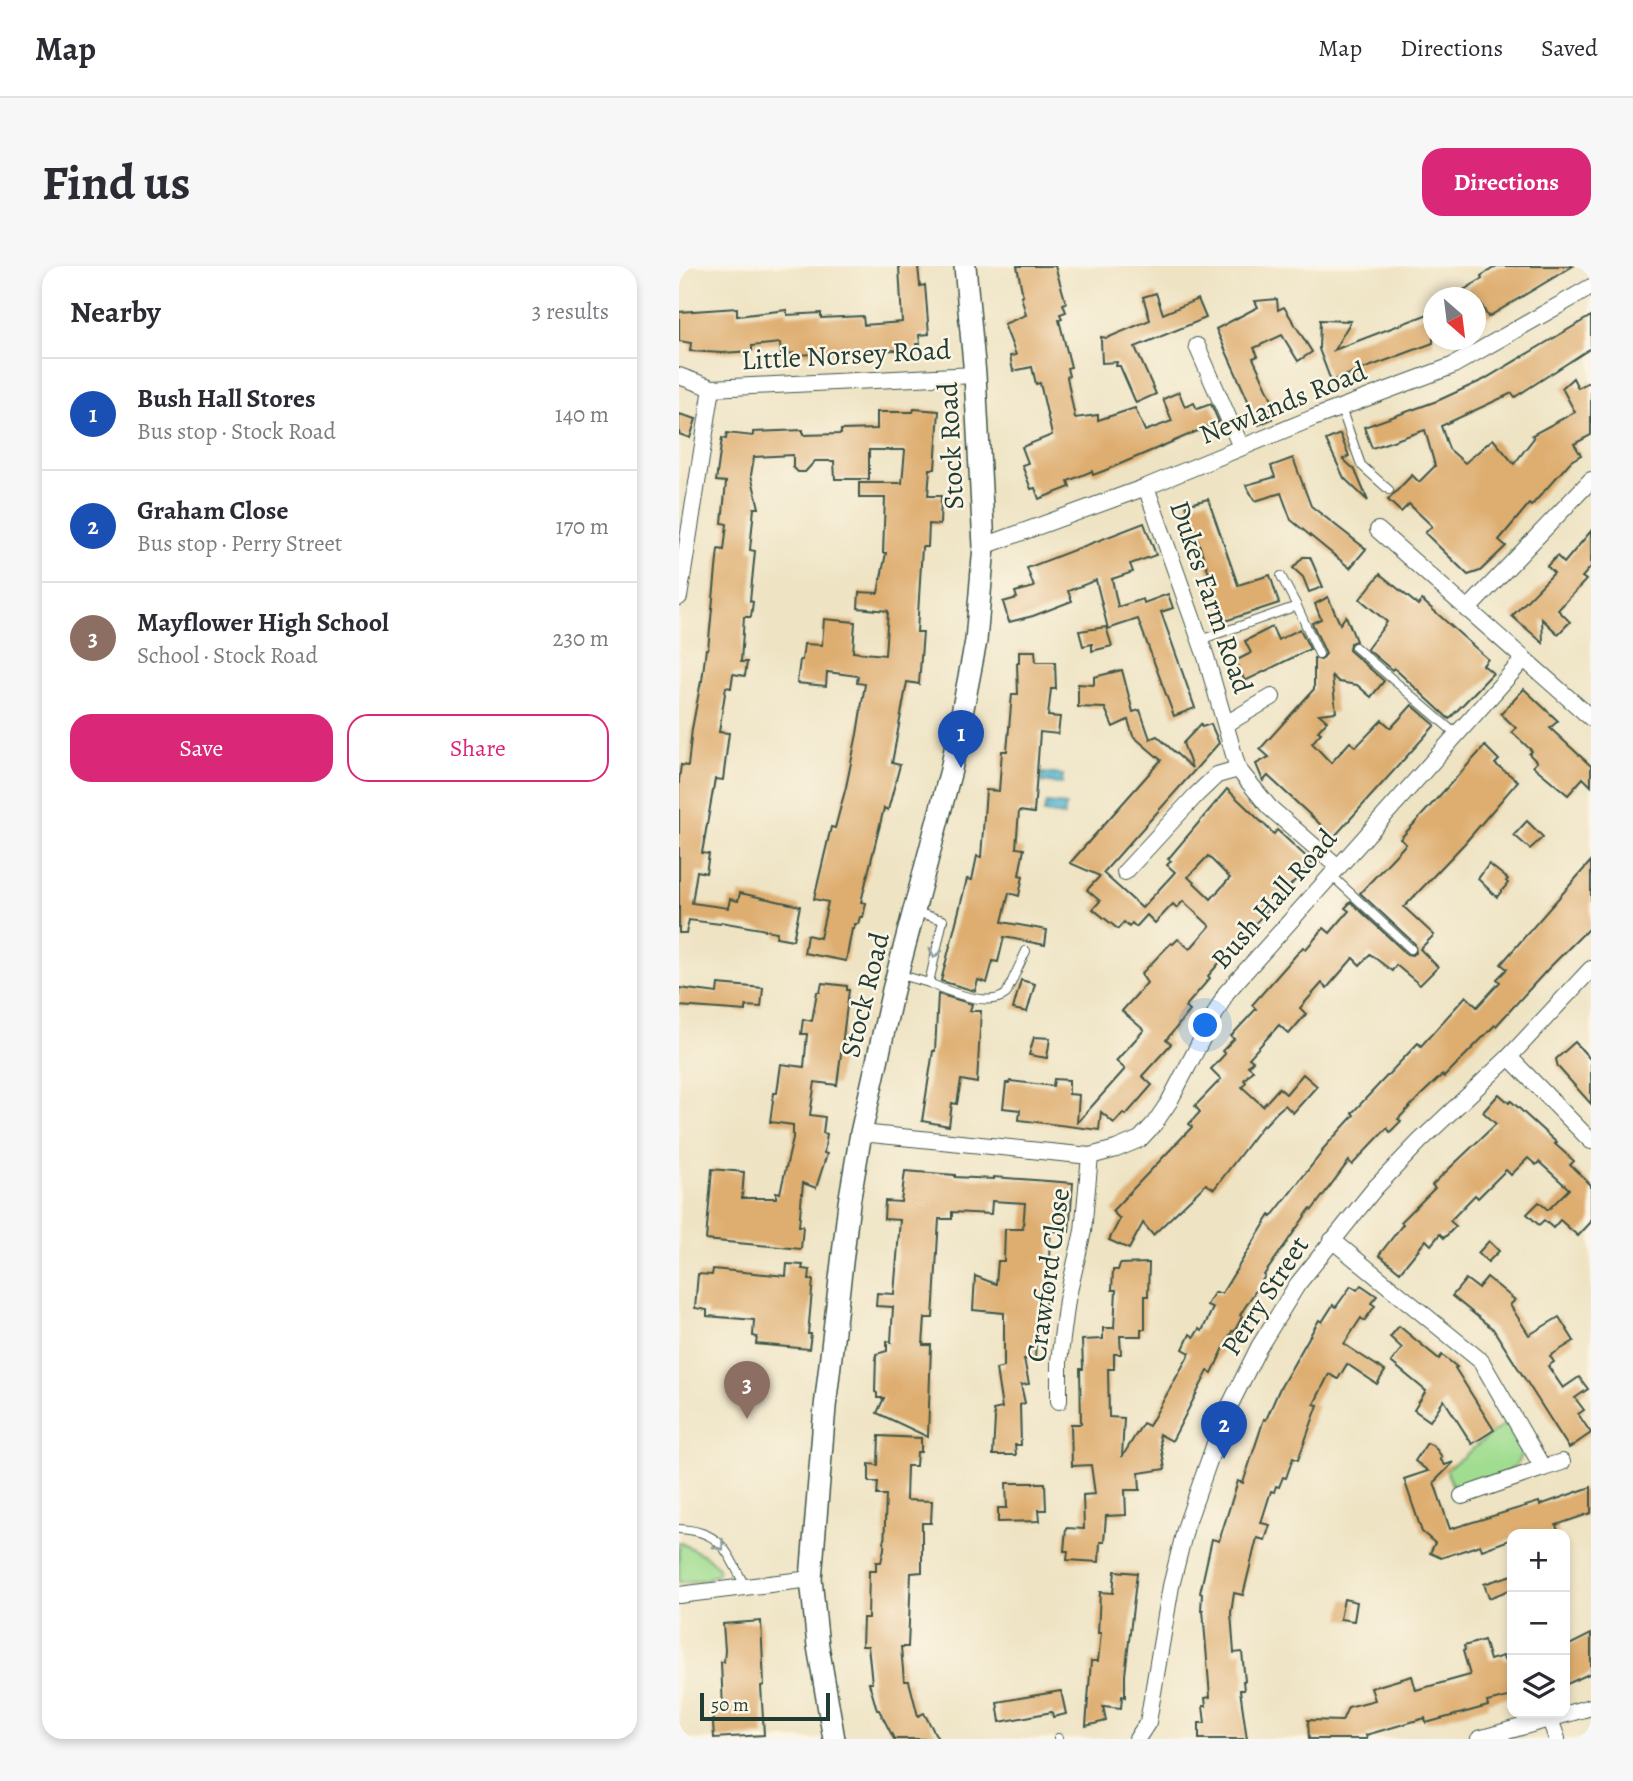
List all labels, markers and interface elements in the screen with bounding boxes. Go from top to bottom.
text: Map [35,26,96,71]
text: Map [1318,32,1362,64]
text: Directions [1400,32,1503,64]
text: Saved [1541,32,1598,64]
button: Directions [1422,148,1591,216]
text: Find us [42,149,190,216]
north arrow [1423,287,1486,350]
text: Nearby [70,292,161,332]
text: 3 results [532,296,609,327]
street label: Little Norsey Road [740,330,953,379]
street label: Newlands Road [1194,352,1373,454]
street label: Stock Road [929,380,973,511]
text: Bush Hall Stores [137,381,316,416]
text: 1 [89,399,97,430]
text: 140 m [555,399,609,430]
text: Bus stop · Stock Road [137,416,336,447]
text: Graham Close [137,493,288,528]
street label: Dukes Farm Road [1160,496,1262,699]
text: 2 [87,511,99,542]
text: 170 m [556,511,609,542]
text: Bus stop · Perry Street [137,528,342,559]
text: Mayflower High School [137,605,389,640]
text: 3 [88,623,98,654]
text: 230 m [553,623,609,654]
text: School · Stock Road [137,640,318,671]
pin: 1 [938,710,984,768]
button: Save [70,714,333,782]
button: Share [347,714,609,782]
street label: Bush Hall Road [1202,820,1346,977]
street label: Stock Road [831,928,899,1062]
one-way arrow [929,947,944,959]
your location [1188,1008,1222,1042]
street label: Crawford Close [1017,1185,1079,1365]
street label: Perry Street [1212,1229,1318,1363]
pin: 3 [724,1361,770,1419]
pin: 2 [1201,1401,1247,1459]
map controls [1507,1529,1570,1718]
button: + [1507,1529,1570,1592]
one-way arrow [712,1538,724,1551]
button: − [1507,1592,1570,1655]
button: layers [1507,1655,1570,1718]
scale bar [700,1690,829,1722]
text: 50 m [711,1692,749,1718]

